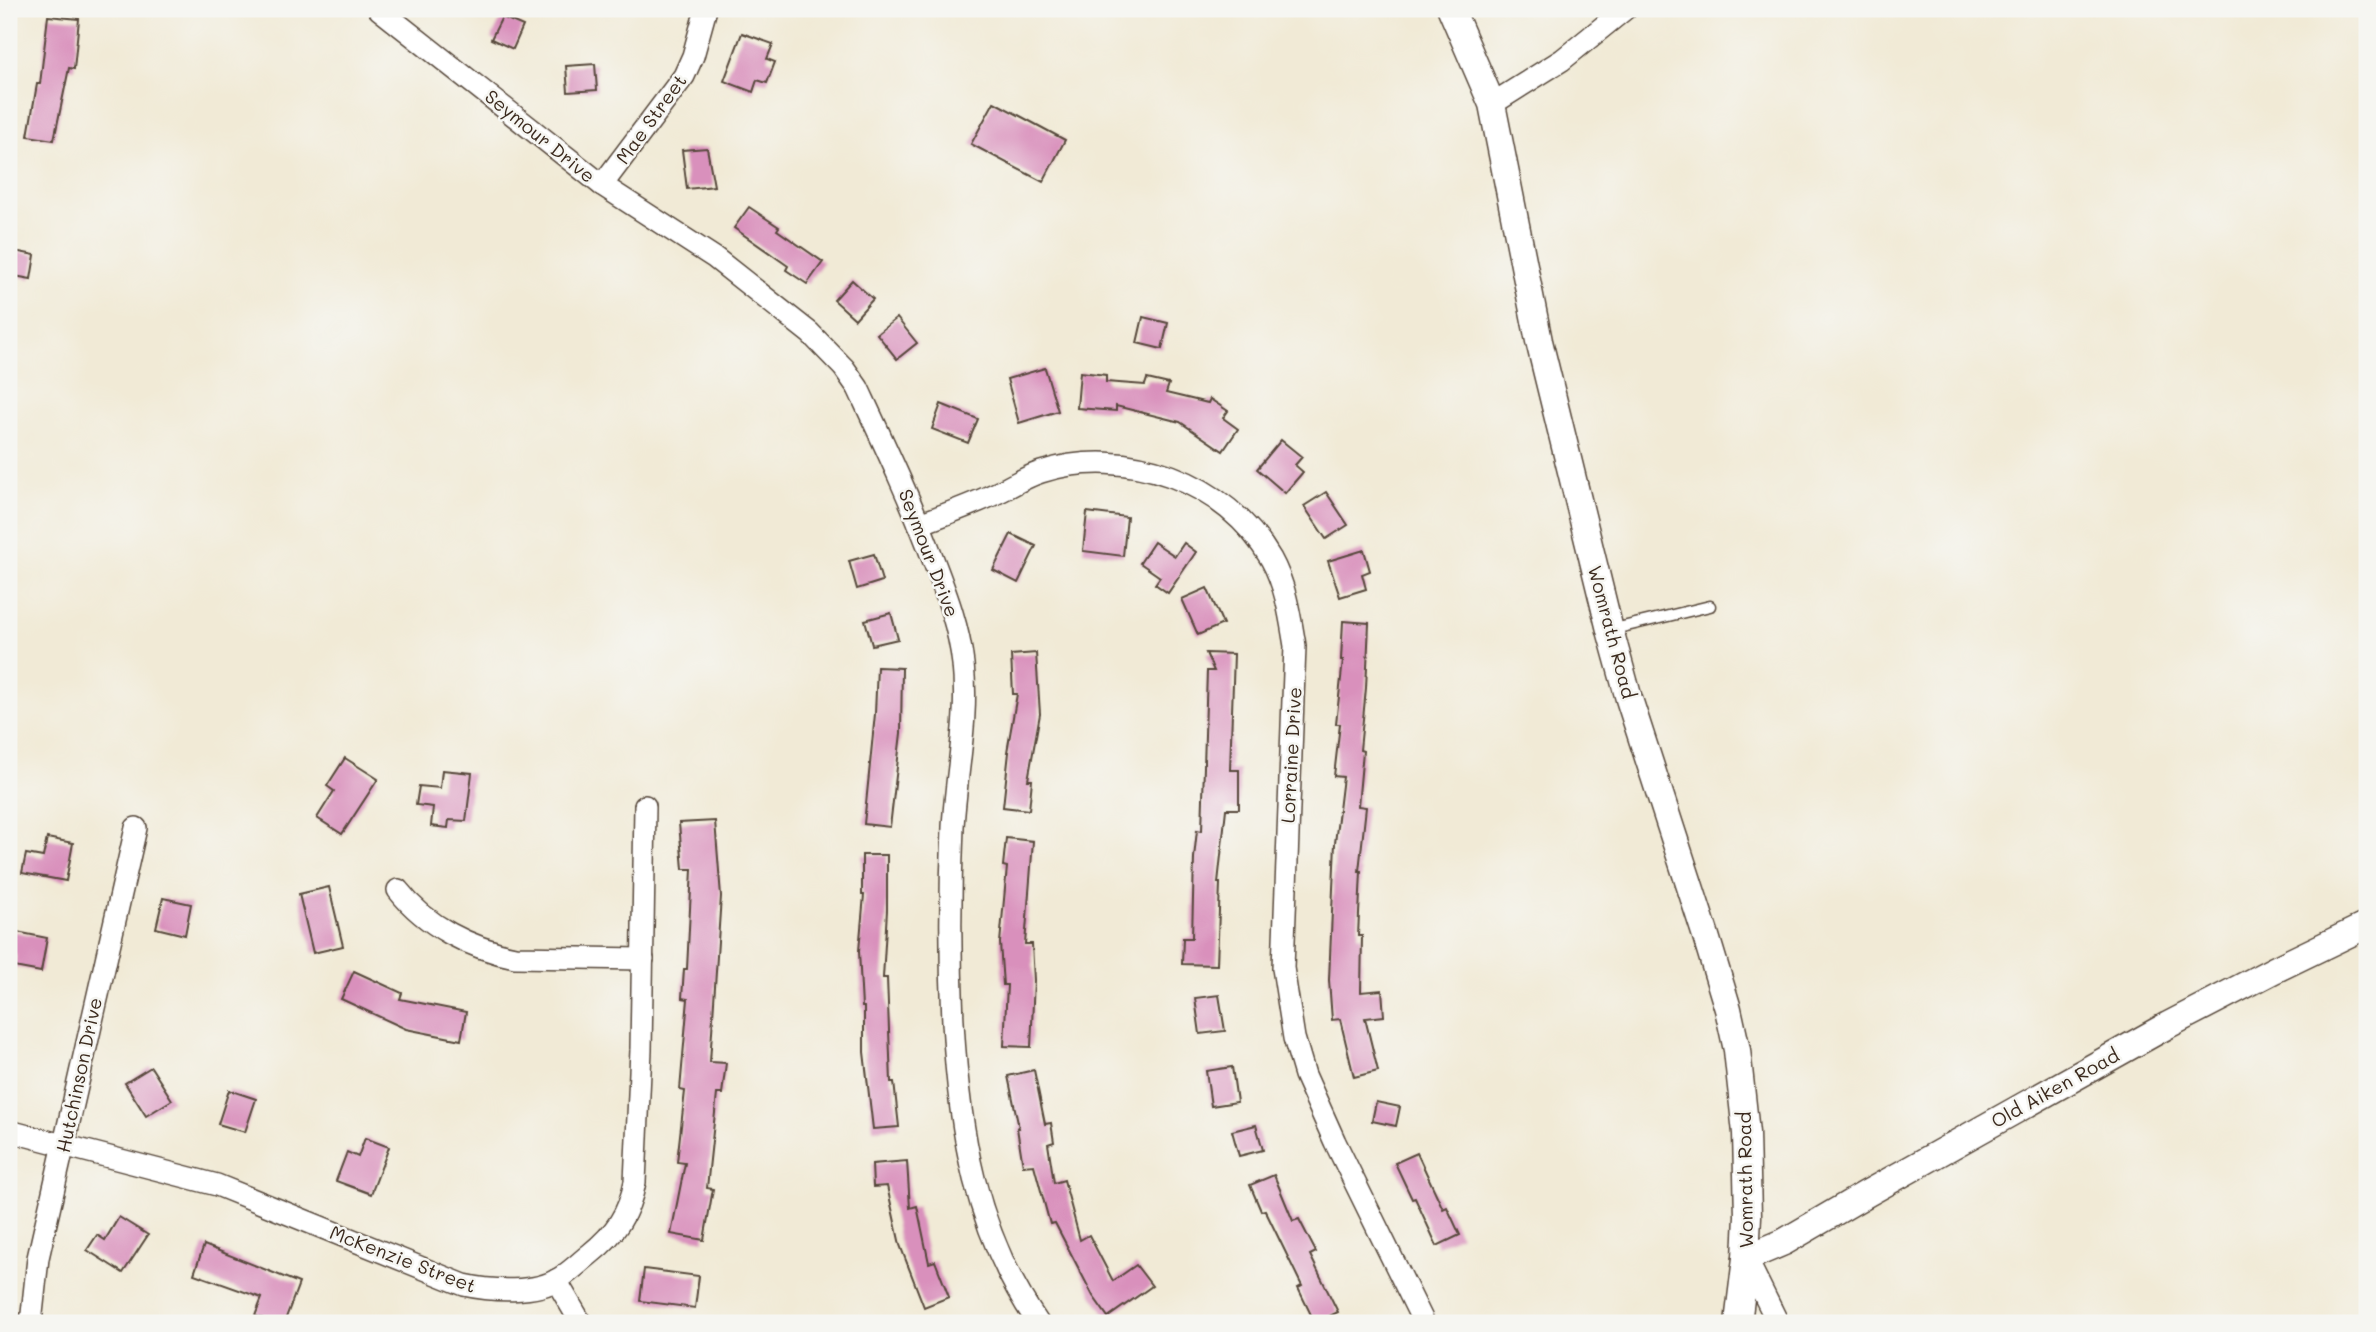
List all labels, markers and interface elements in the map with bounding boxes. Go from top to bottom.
street label: Mae Street [610,69,692,169]
street label: Seymour Drive [480,83,601,188]
street label: Seymour Drive [894,485,965,620]
street label: Womrath Road [1583,562,1642,701]
street label: Lorraine Drive [1274,686,1307,824]
street label: Hutchinson Drive [50,995,107,1155]
street label: Old Aiken Road [1986,1042,2123,1133]
street label: Womrath Road [1731,1111,1758,1249]
street label: McKenzie Street [326,1219,480,1298]

